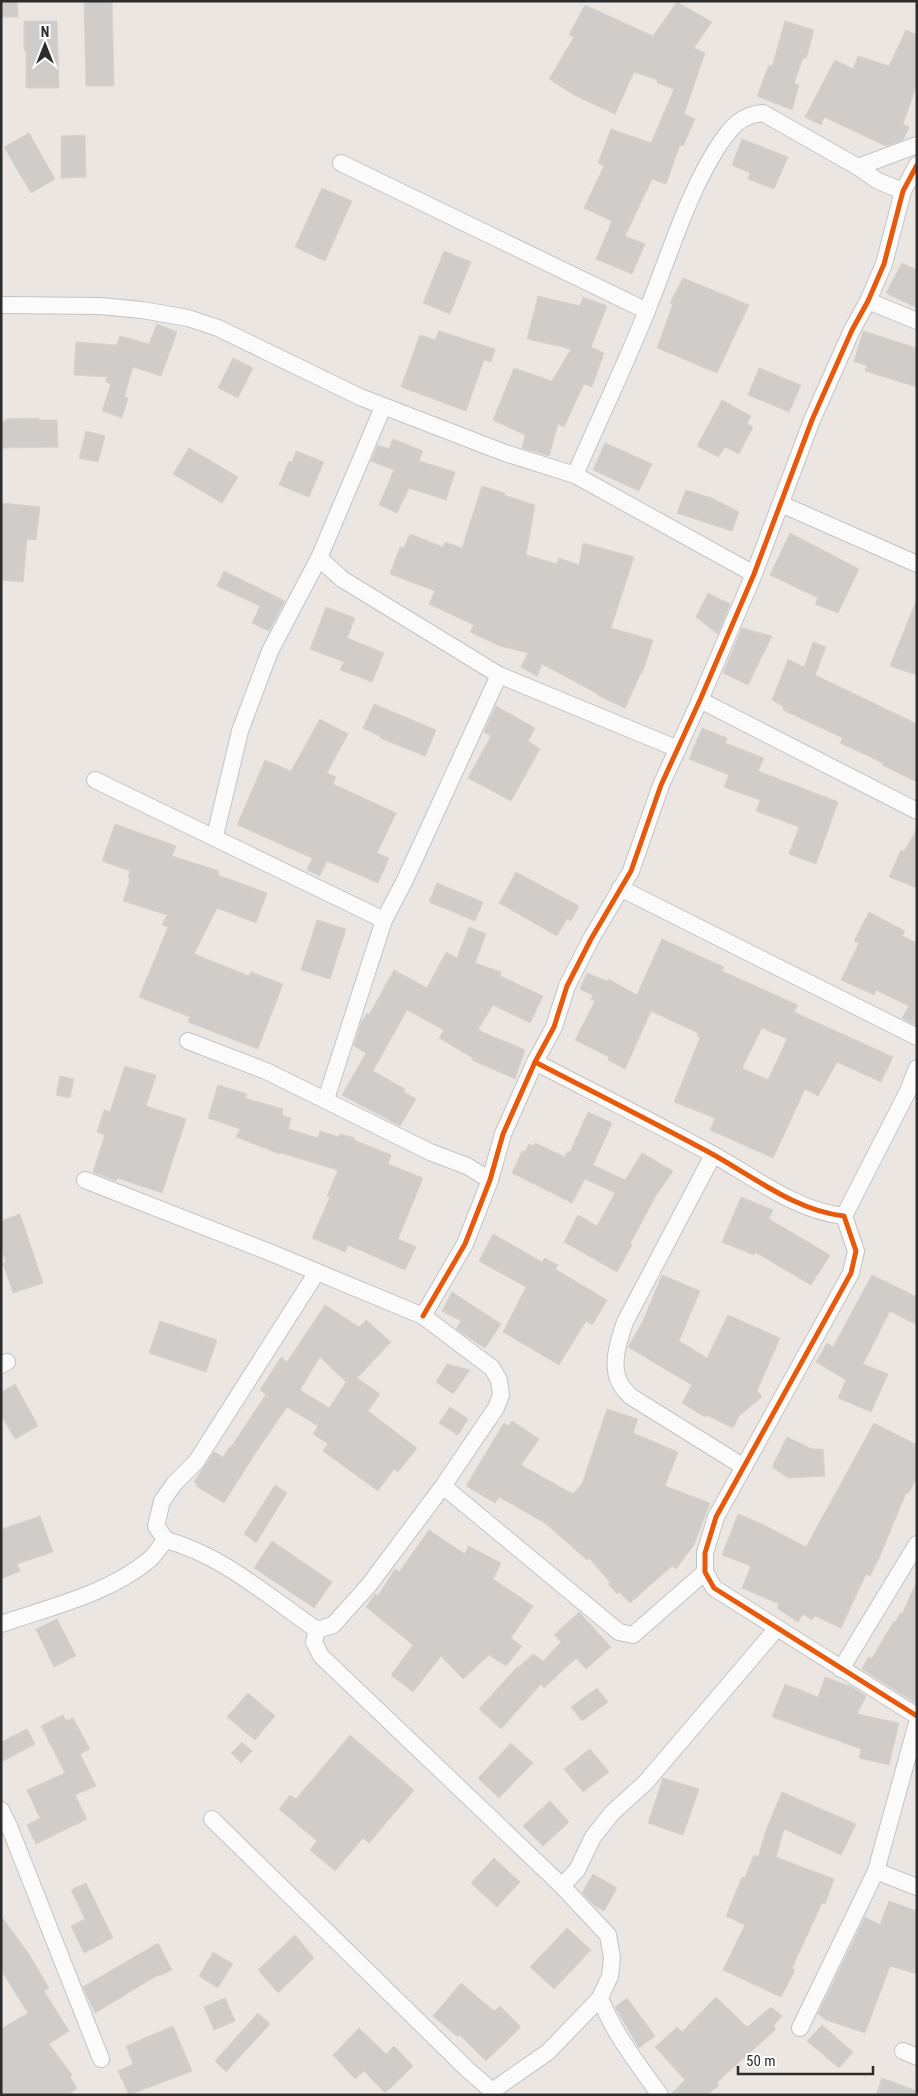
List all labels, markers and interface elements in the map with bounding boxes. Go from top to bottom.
north arrow [20,20,70,70]
text: N [41,24,49,40]
scale bar [738,2044,873,2076]
text: 50 m [746,2052,776,2070]

